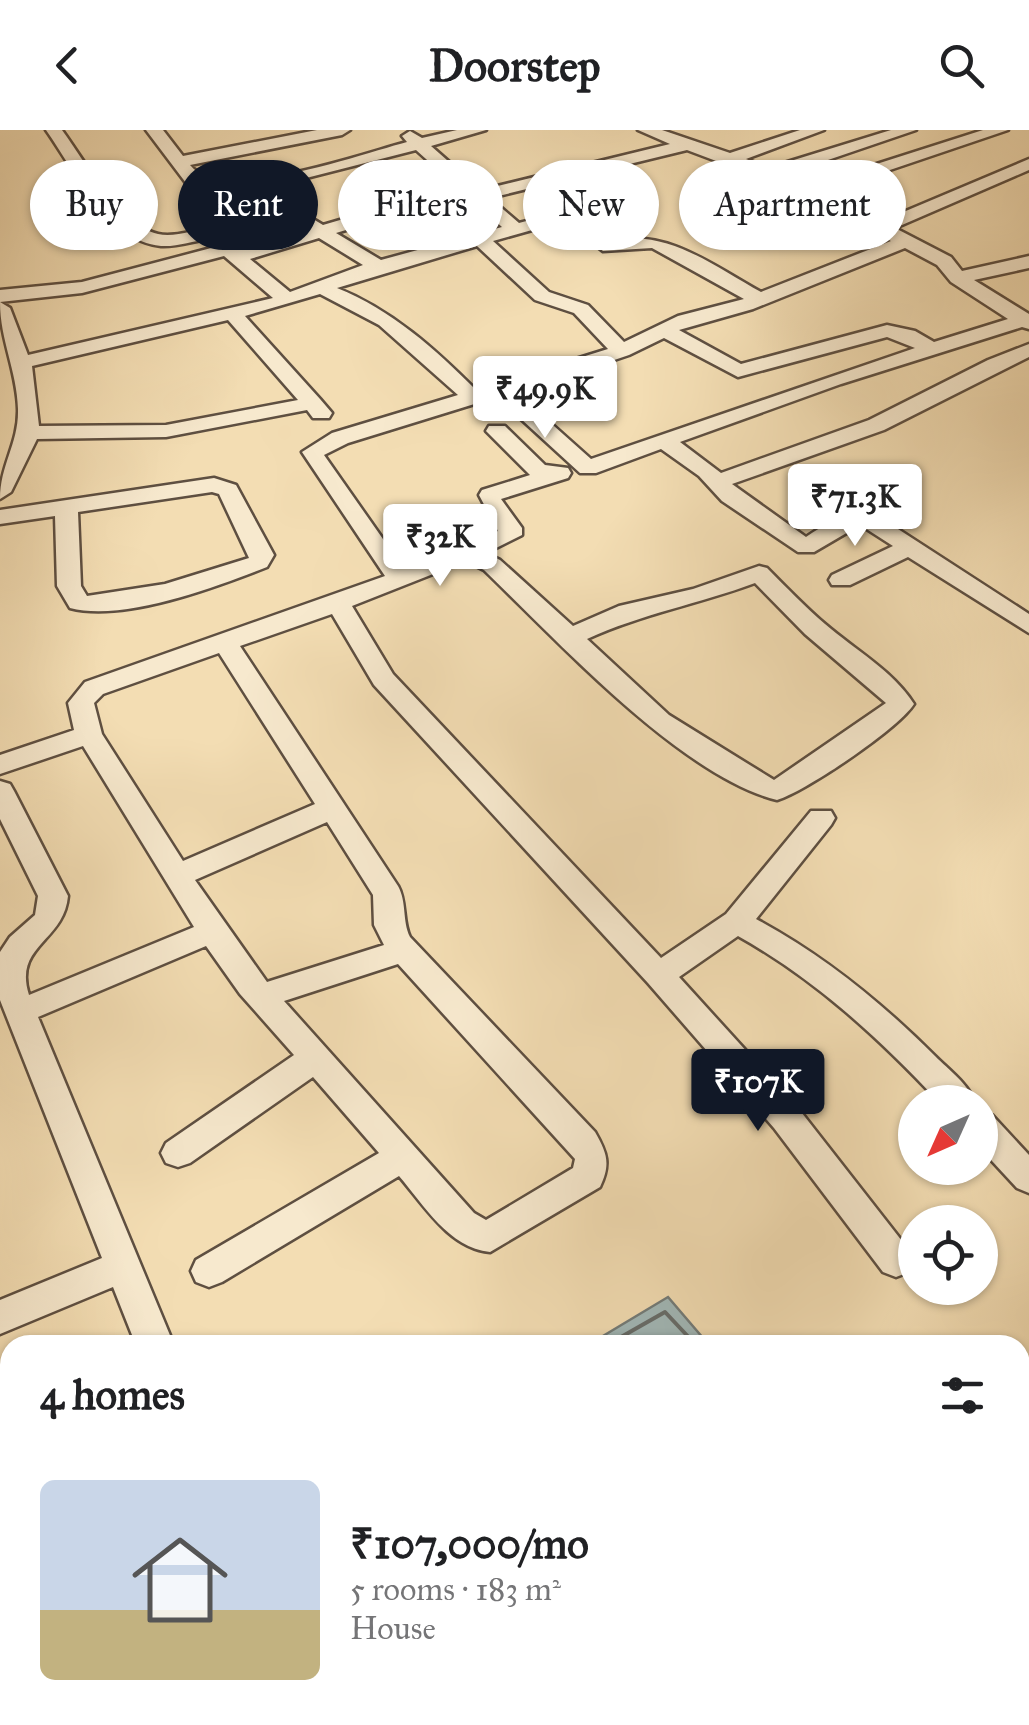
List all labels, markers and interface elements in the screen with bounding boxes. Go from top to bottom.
icon: back [40,38,95,93]
text: Doorstep [429,38,600,93]
icon: search [934,38,989,93]
chip: Buy [30,160,158,250]
chip: Rent [178,160,318,250]
chip: Filters [338,160,503,250]
chip: New [523,160,659,250]
chip: Apartment [679,160,906,250]
pin: ₹49.9K [464,356,626,441]
text: ₹49.9K [495,369,595,408]
pin: ₹71.3K [774,464,936,549]
text: ₹71.3K [810,477,900,516]
pin: ₹32K [381,504,499,589]
text: ₹32K [405,517,475,556]
pin: ₹107K [688,1049,828,1134]
text: ₹107K [713,1062,803,1101]
north arrow [898,1085,998,1185]
map controls [898,1085,998,1305]
button: locate [898,1205,998,1305]
icon: filters [935,1368,990,1423]
text: 4 homes [40,1369,185,1421]
text: ₹107,000/mo [350,1518,589,1570]
icon: home [120,1520,240,1640]
text: 5 rooms · 183 m² [350,1570,561,1609]
text: House [350,1609,436,1648]

